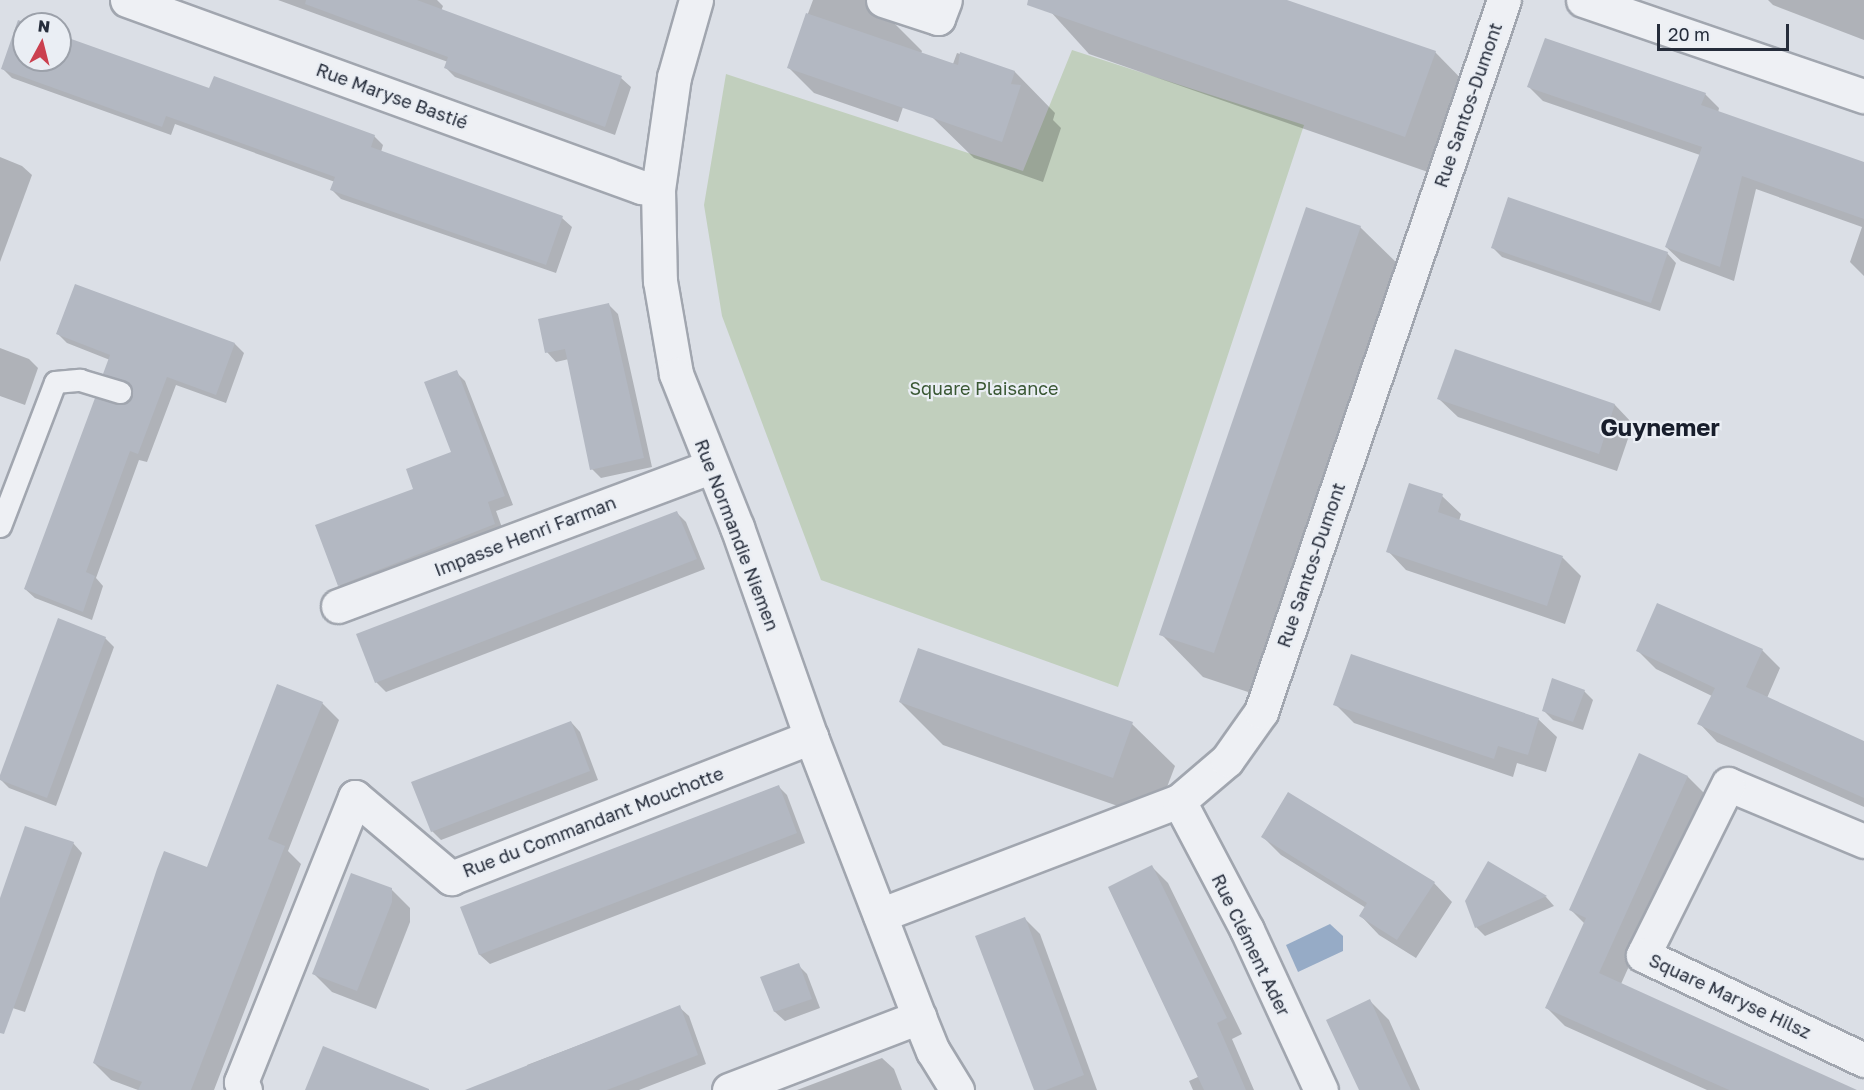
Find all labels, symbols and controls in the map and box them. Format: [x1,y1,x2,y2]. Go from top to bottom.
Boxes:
north arrow [12,12,72,72]
scale bar [1660,12,1792,50]
text: N [37,15,51,37]
street label: Rue Santos-Dumont [1430,20,1506,190]
text: 20 m [1668,23,1710,45]
street label: Rue Maryse Bastié [313,59,471,133]
park label: Square Plaisance [909,377,1059,399]
district label: Guynemer [1600,413,1720,441]
street label: Rue Normandie Niemen [690,436,784,634]
street label: Rue Santos-Dumont [1273,480,1349,650]
street label: Impasse Henri Farman [431,491,619,581]
street label: Rue du Commandant Mouchotte [460,762,726,882]
street label: Rue Clément Ader [1207,870,1295,1020]
street label: Square Maryse Hilsz [1646,949,1814,1043]

